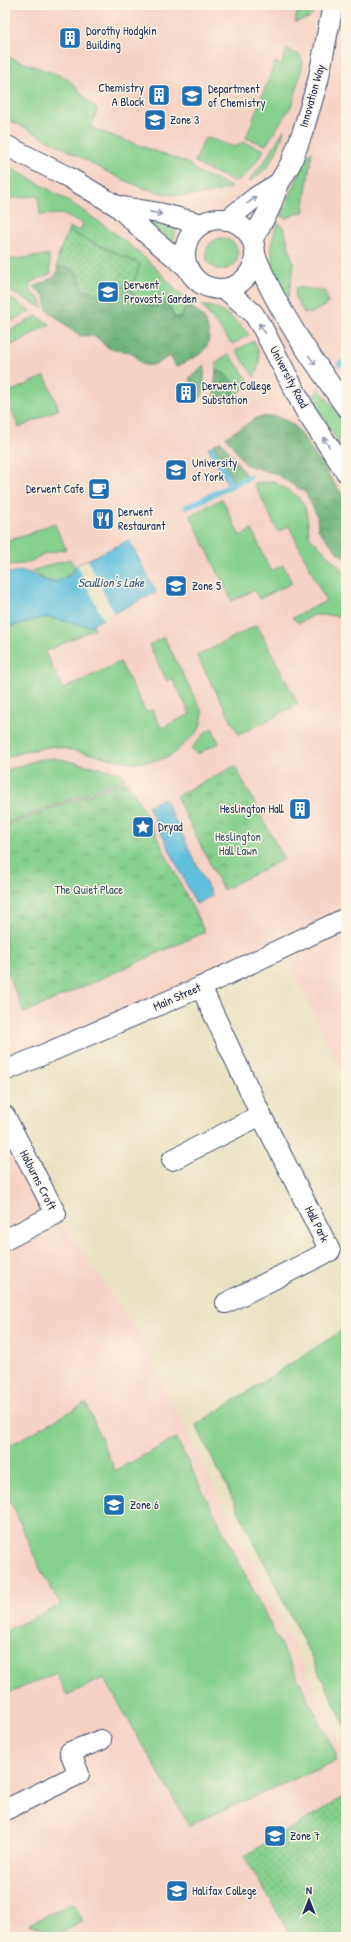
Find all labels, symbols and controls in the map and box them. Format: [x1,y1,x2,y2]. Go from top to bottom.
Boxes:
place label: Dorothy Hodgkin Building [86,22,157,53]
building icon: Dorothy Hodgkin Building [57,25,83,51]
street label: Innovation Way [294,62,329,129]
place label: Chemistry A Block [98,79,144,110]
place label: Department of Chemistry [208,80,266,111]
building icon: Chemistry A Block [146,82,172,108]
school or university icon: Department of Chemistry [179,83,205,109]
school or university icon: Zone 3 [142,107,168,133]
place label: Zone 3 [170,111,199,128]
one-way arrow [247,196,258,204]
one-way arrow [149,209,162,217]
place label: Derwent Provosts' Garden [124,276,197,307]
school or university icon: Derwent Provosts' Garden [95,279,121,305]
one-way arrow [258,323,266,334]
street label: University Road [266,343,313,411]
one-way arrow [308,354,316,365]
place label: Derwent College Substation [202,377,271,408]
building icon: Derwent College Substation [173,380,199,406]
one-way arrow [322,437,330,448]
place label: University of York [192,454,237,485]
school or university icon: University of York [163,457,189,483]
cafe icon: Derwent Cafe [86,476,112,502]
place label: Derwent Cafe [26,480,84,497]
place label: Derwent Restaurant [118,503,166,534]
restaurant icon: Derwent Restaurant [90,506,116,532]
water label: Scullion's Lake [78,573,145,591]
school or university icon: Zone 5 [163,573,189,599]
place label: Zone 5 [192,577,221,594]
building icon: Heslington Hall [287,796,313,822]
place label: Heslington Hall [220,800,285,817]
place icon: Dryad [130,814,156,840]
place label: Dryad [158,818,183,835]
park label: Heslington Hall Lawn [215,828,261,859]
park label: The Quiet Place [55,881,123,898]
street label: Main Street [150,978,204,1015]
street label: Holburns Croft [16,1147,61,1213]
street label: Hall Park [301,1203,334,1245]
school or university icon: Zone 6 [101,1492,127,1518]
place label: Zone 6 [130,1496,159,1513]
school or university icon: Zone 7 [262,1823,288,1849]
place label: Zone 7 [290,1827,320,1844]
school or university icon: Halifax College [164,1878,190,1904]
north arrow [289,1880,329,1920]
place label: Halifax College [192,1882,257,1899]
text: N [306,1883,312,1897]

